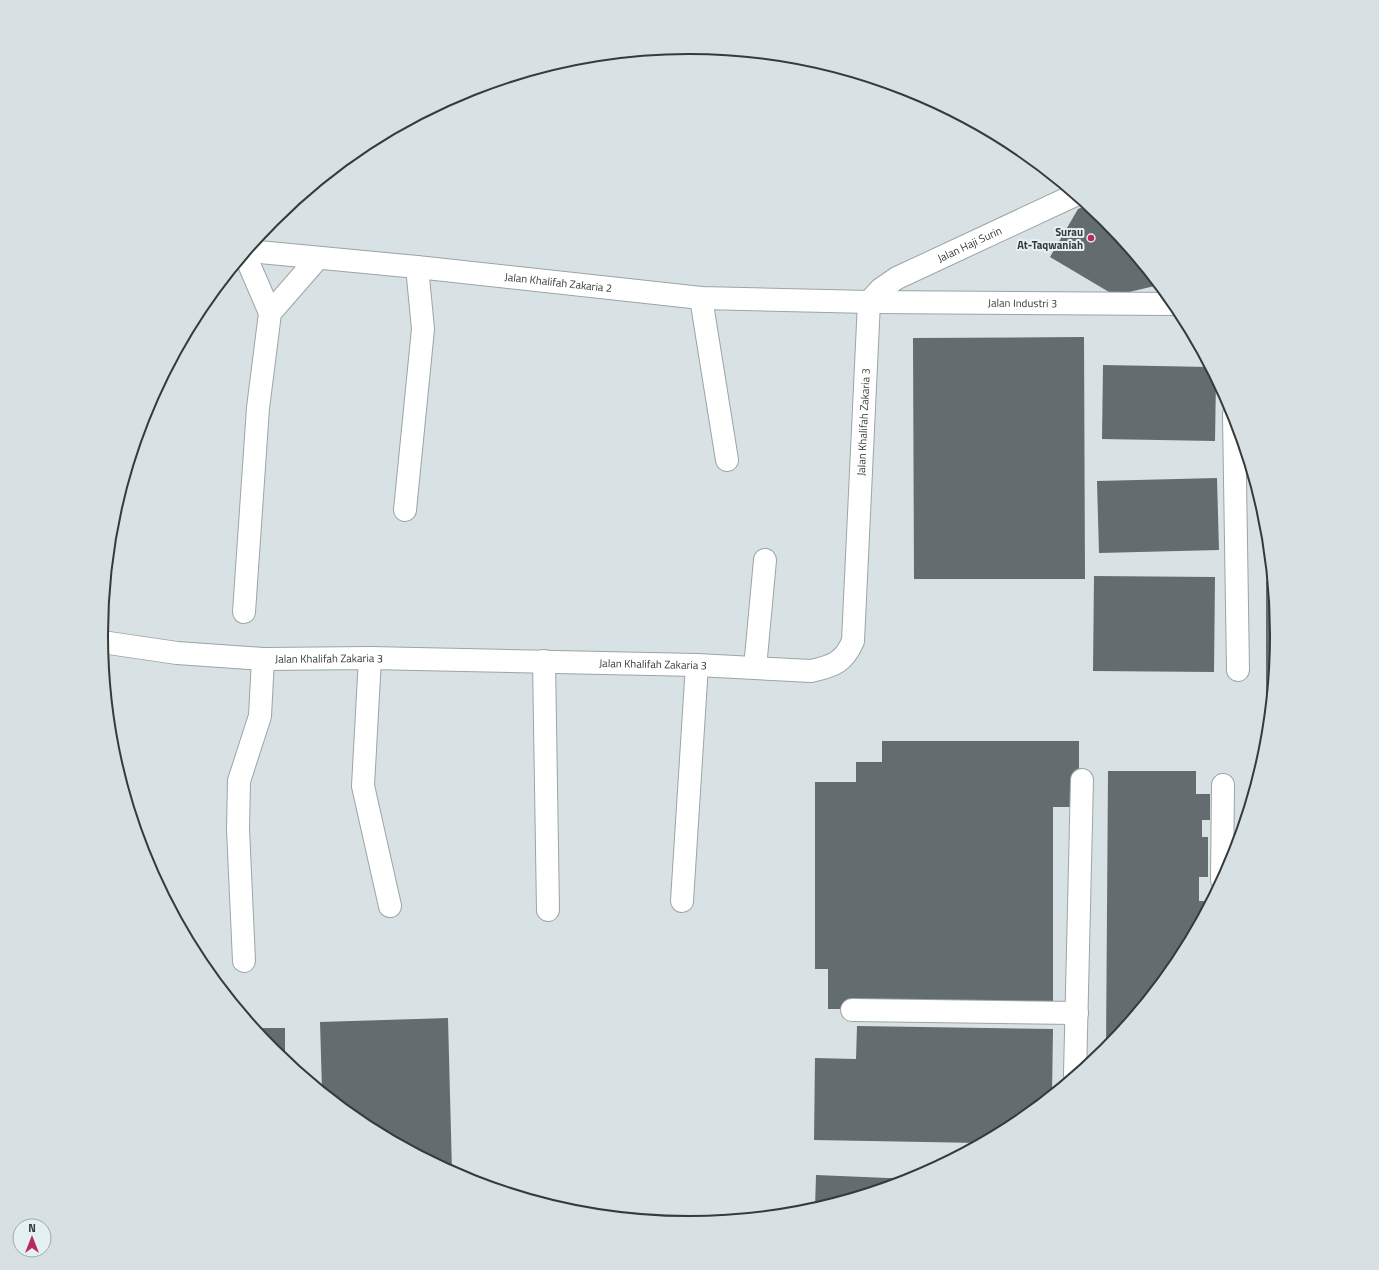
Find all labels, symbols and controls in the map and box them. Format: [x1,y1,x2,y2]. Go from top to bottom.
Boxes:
street label: Jalan Haji Surin [935,222,1004,266]
place label: Surau At-Taqwaniah [1017,224,1083,253]
marker: Surau At-Taqwaniah [1086,233,1096,243]
street label: Jalan Khalifah Zakaria 2 [504,269,613,296]
street label: Jalan Industri 3 [988,295,1057,311]
street label: Jalan Khalifah Zakaria 3 [853,368,874,476]
street label: Jalan Khalifah Zakaria 3 [275,650,383,667]
street label: Jalan Khalifah Zakaria 3 [599,655,707,674]
north arrow [12,1218,52,1258]
text: N [28,1220,36,1236]

